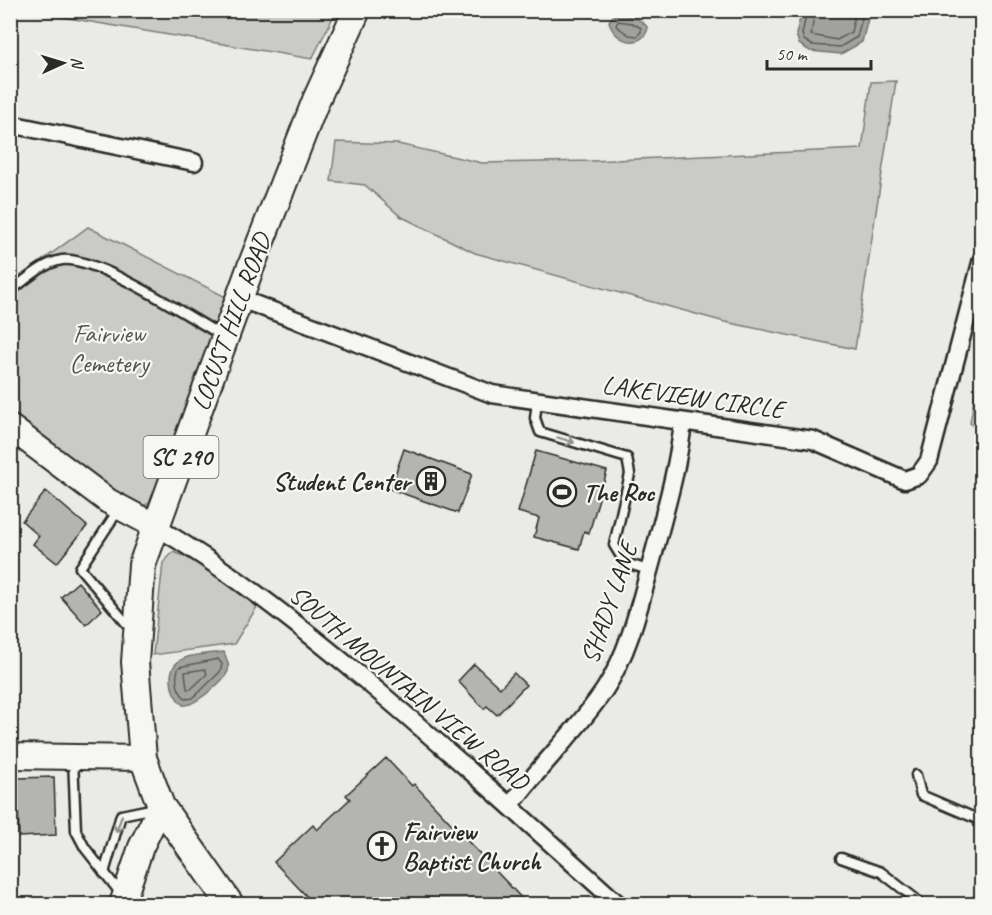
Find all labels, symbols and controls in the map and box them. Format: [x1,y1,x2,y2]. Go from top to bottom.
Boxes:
north arrow [33,33,93,93]
scale bar [767,33,870,71]
text: 50 m [776,43,809,65]
text: N [67,56,88,71]
street label: LOCUST HILL ROAD [184,226,279,415]
park label: Fairview Cemetery [69,317,151,380]
street label: LAKEVIEW CIRCLE [600,368,789,427]
one-way arrow [556,435,575,446]
road number: SC 290 [144,436,219,478]
place label: Student Center [273,465,413,498]
building icon: Student Center [415,465,447,497]
sports icon: The Roc [546,476,578,508]
place label: The Roc [583,476,656,509]
street label: SHADY LANE [573,534,646,668]
street label: SOUTH MOUNTAIN VIEW ROAD [283,578,537,799]
one-way arrow [112,815,123,833]
place label: Fairview Baptist Church [403,815,542,878]
church icon: Fairview Baptist Church [366,830,398,862]

